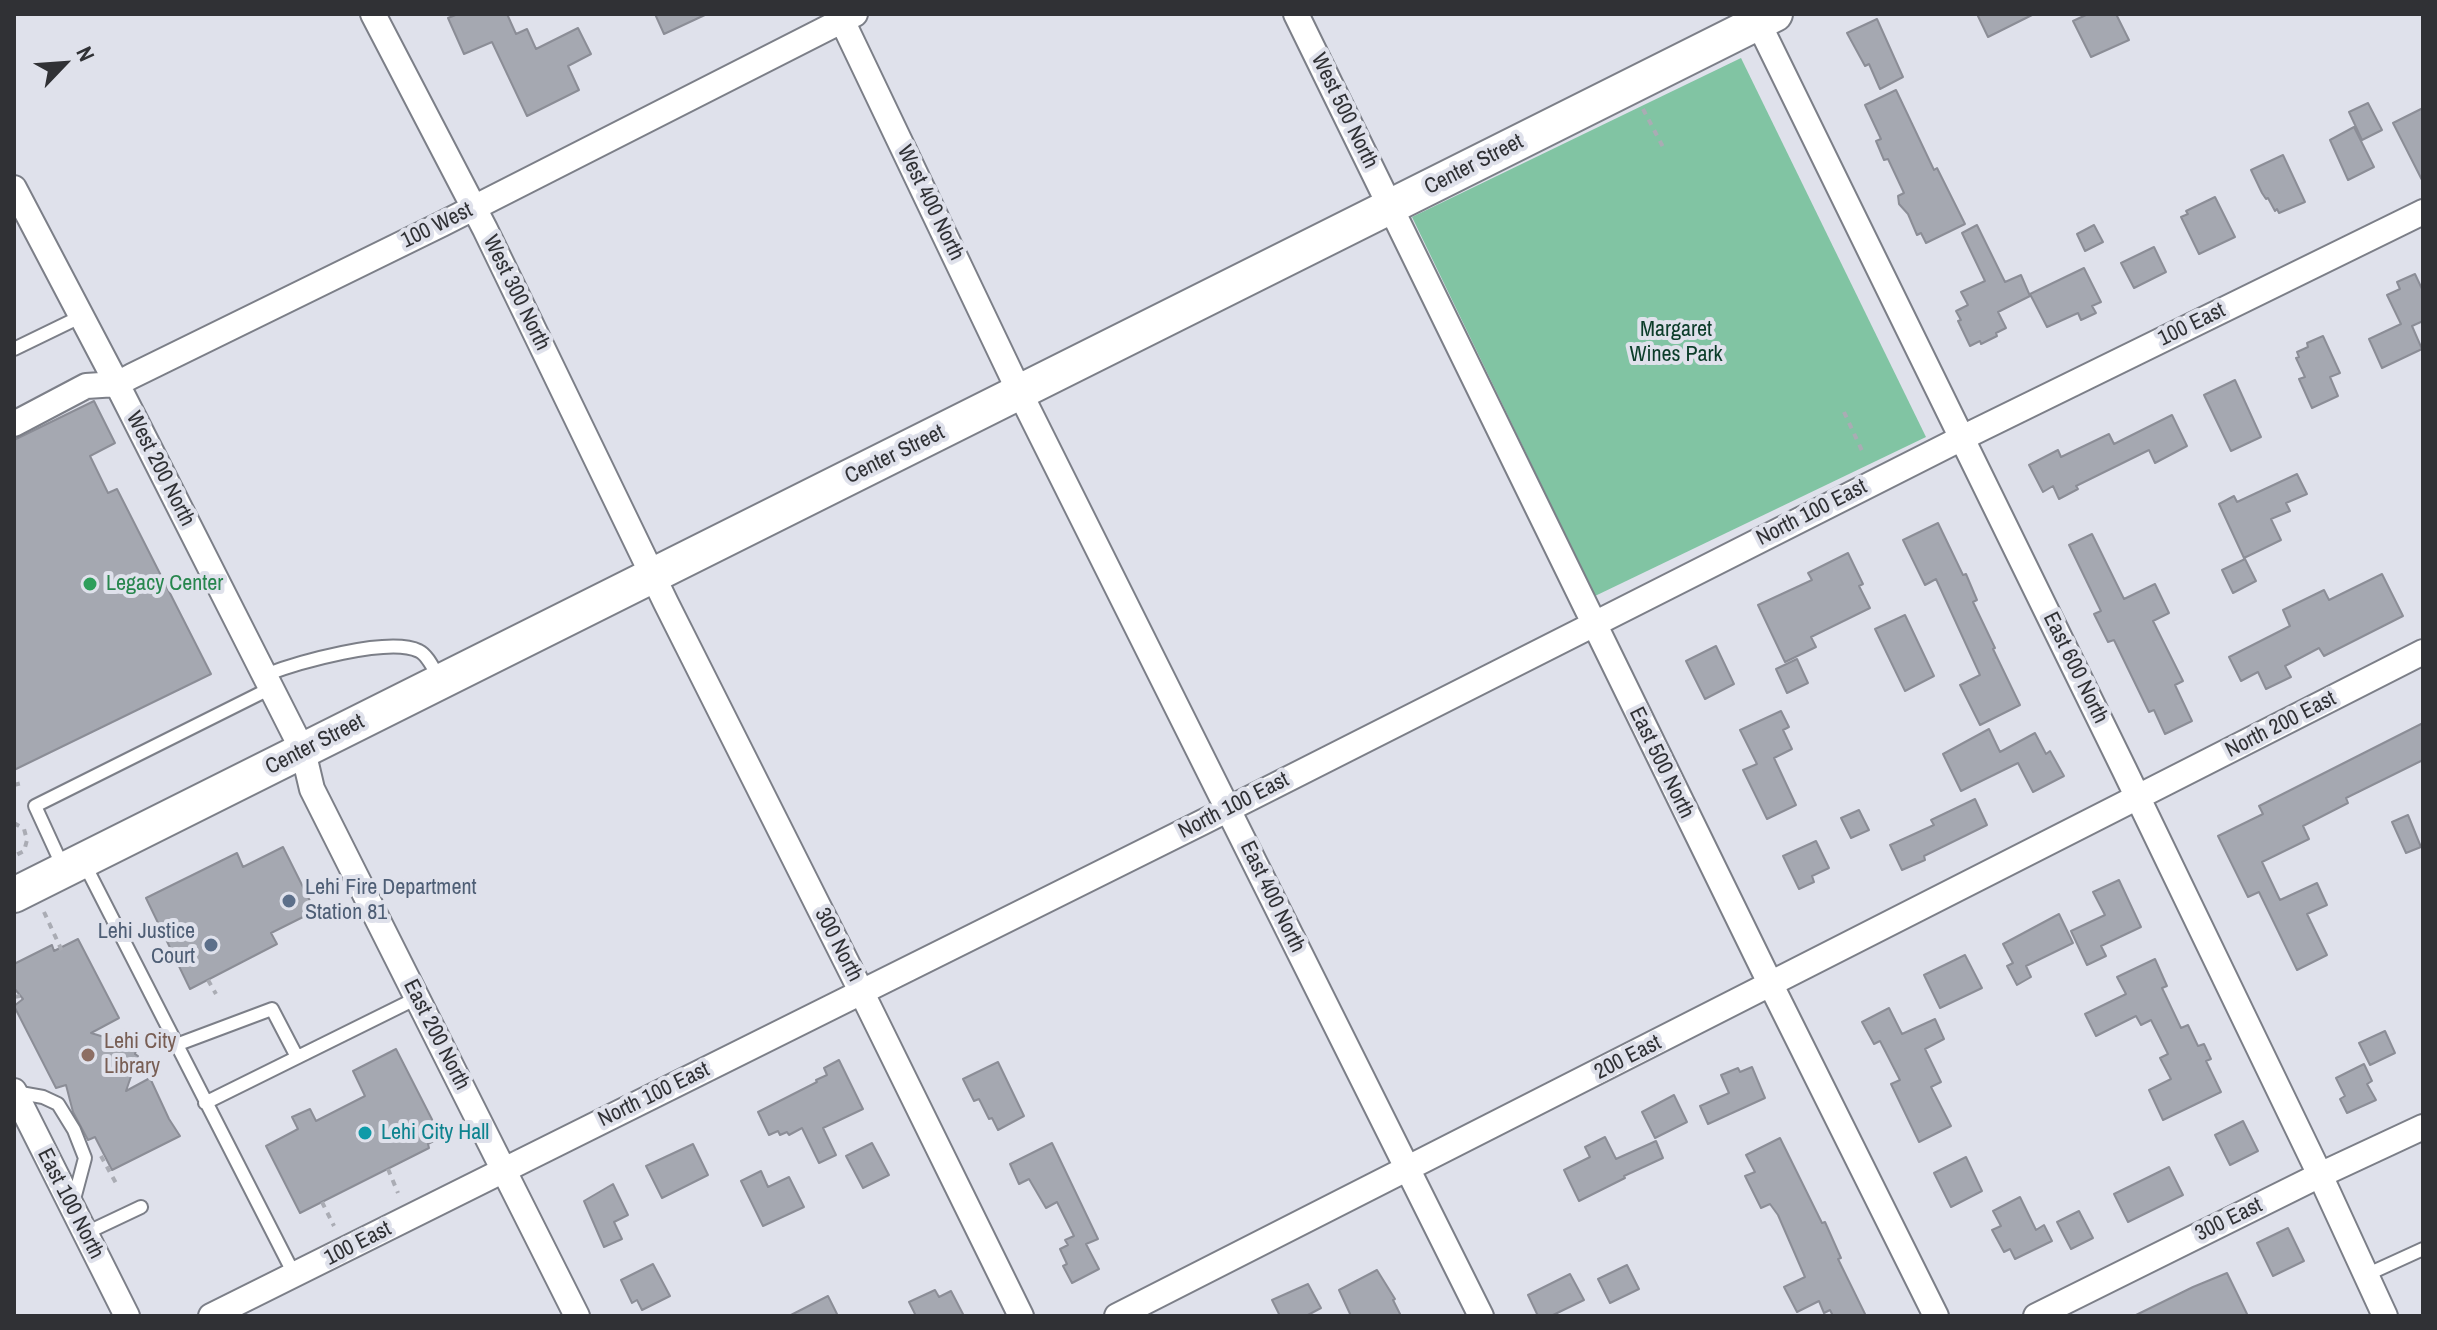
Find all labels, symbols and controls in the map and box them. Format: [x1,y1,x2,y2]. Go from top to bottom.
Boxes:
north arrow [24,24,104,104]
text: N [69,42,102,66]
street label: West 500 North [1305,49,1383,173]
street label: Center Street [1420,129,1528,201]
street label: West 400 North [891,141,969,265]
street label: 100 West [397,197,477,255]
street label: West 300 North [477,231,555,355]
street label: 100 East [2154,298,2230,352]
park label: Margaret Wines Park [1629,317,1723,368]
street label: West 200 North [120,407,200,531]
street label: Center Street [841,420,949,490]
street label: North 100 East [1752,474,1872,552]
place label: Legacy Center [106,571,223,597]
marker: Legacy Center [81,575,99,593]
street label: East 600 North [2037,608,2113,728]
street label: North 200 East [2221,686,2341,764]
street label: East 500 North [1623,703,1699,823]
street label: Center Street [261,709,369,781]
street label: North 100 East [1174,767,1294,845]
street label: East 400 North [1234,837,1310,957]
place label: Lehi Fire Department Station 81 [305,875,476,926]
marker: Lehi Fire Department Station 81 [280,892,298,910]
street label: 300 North [808,904,868,986]
place label: Lehi Justice Court [98,919,195,970]
marker: Lehi Justice Court [202,936,220,954]
street label: East 200 North [397,975,475,1095]
place label: Lehi City Library [104,1029,176,1080]
street label: 200 East [1590,1030,1666,1086]
marker: Lehi City Library [79,1046,97,1064]
street label: North 100 East [594,1057,714,1133]
place label: Lehi City Hall [381,1120,489,1146]
marker: Lehi City Hall [356,1124,374,1142]
street label: East 100 North [31,1144,109,1264]
street label: 300 East [2191,1193,2267,1247]
street label: 100 East [320,1216,396,1272]

